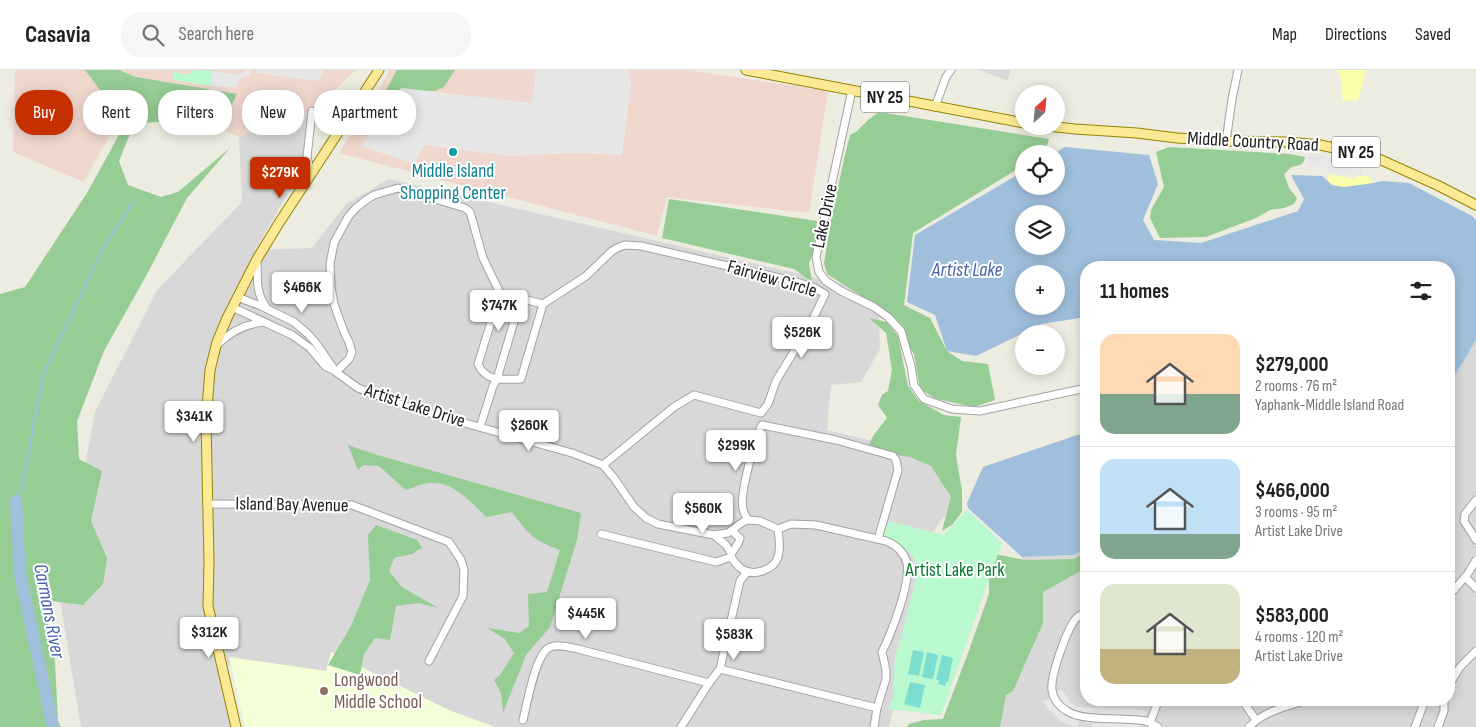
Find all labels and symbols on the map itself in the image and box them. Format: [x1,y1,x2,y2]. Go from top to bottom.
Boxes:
road number: NY 25 [861,82,909,112]
north arrow [1015,85,1065,135]
street label: Middle Country Road [1187,127,1319,157]
road number: NY 25 [1332,136,1380,168]
marker: Middle Island Shopping Center [447,146,459,158]
pin: $279K [245,156,315,199]
place label: Middle Island Shopping Center [400,160,506,205]
street label: Lake Drive [807,182,843,250]
street label: Fairview Circle [725,255,819,303]
water label: Artist Lake [931,258,1002,282]
pin: $466K [267,272,337,314]
pin: $747K [464,290,534,332]
pin: $526K [767,316,837,359]
street label: Artist Lake Drive [361,379,468,433]
pin: $341K [159,400,229,443]
pin: $260K [494,410,564,452]
pin: $299K [701,430,771,472]
pin: $560K [668,492,738,535]
street label: Island Bay Avenue [235,493,349,517]
park label: Artist Lake Park [905,559,1005,582]
water label: Carmans River [28,562,70,662]
pin: $445K [551,598,621,640]
pin: $312K [174,616,244,659]
pin: $583K [699,618,769,661]
place label: Longwood Middle School [334,669,422,714]
marker: Longwood Middle School [318,685,330,697]

